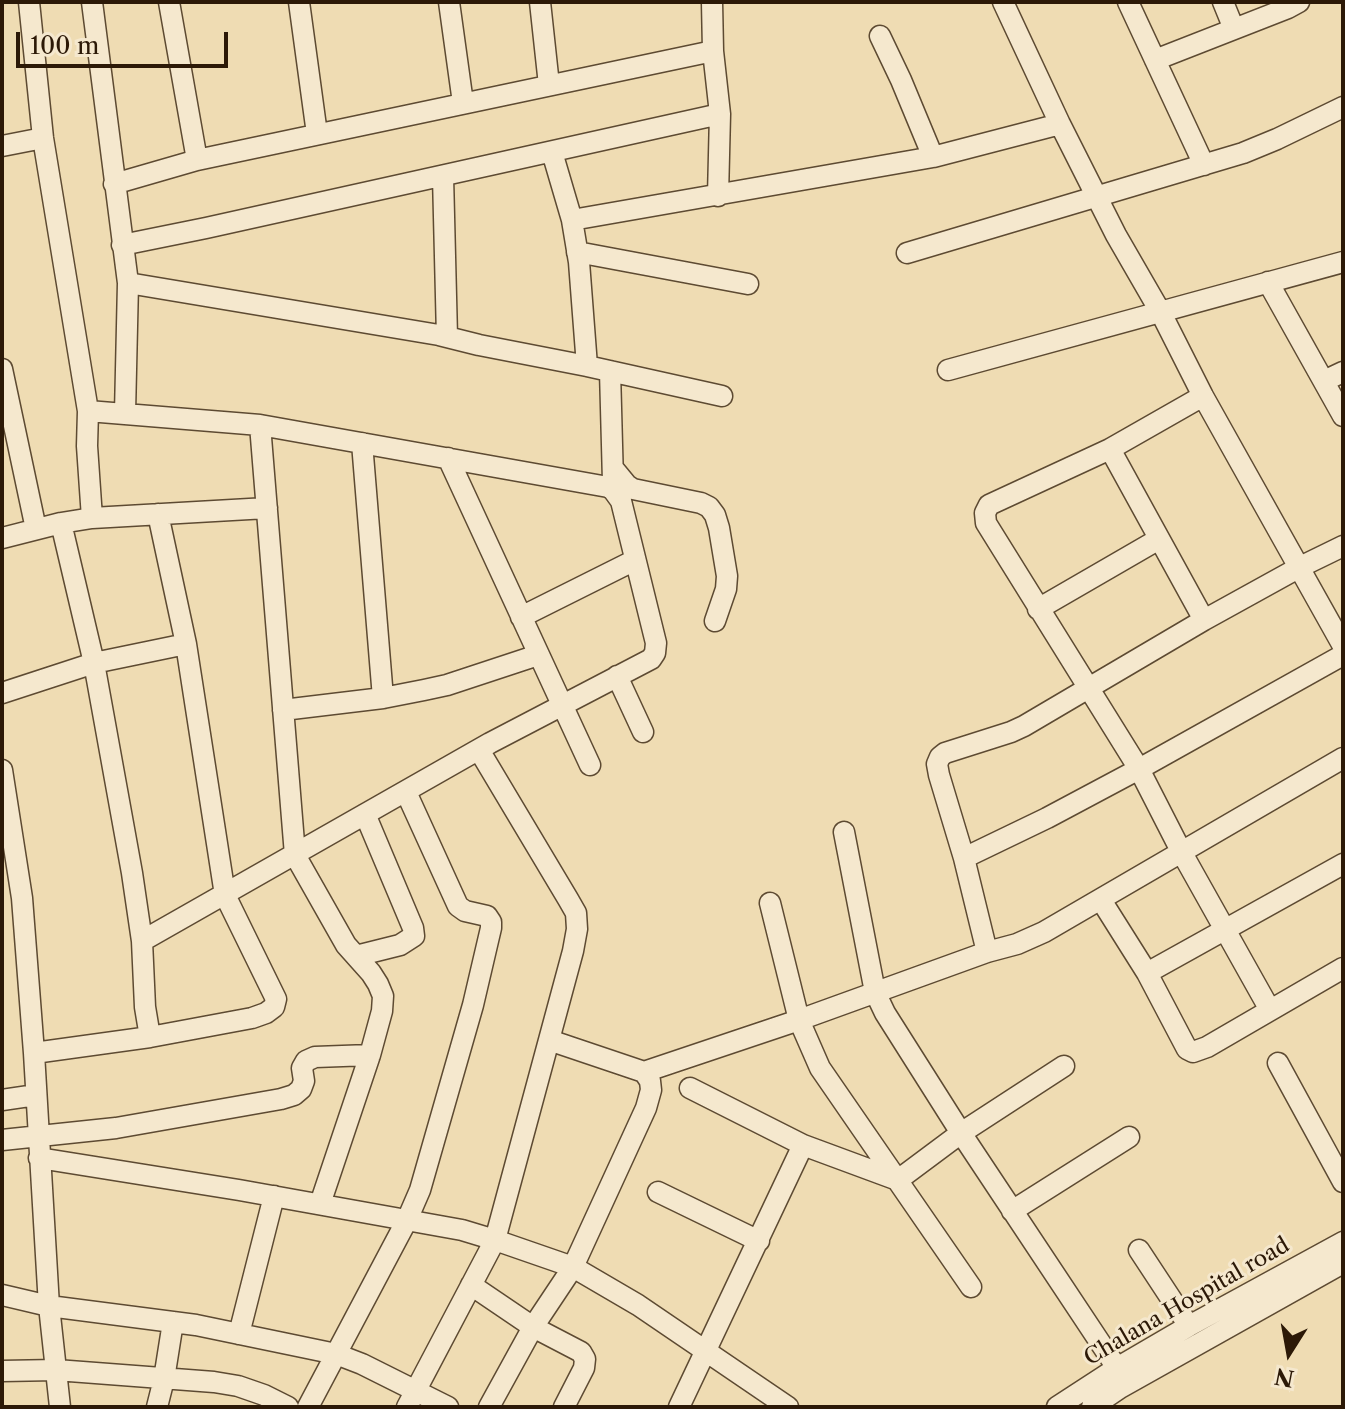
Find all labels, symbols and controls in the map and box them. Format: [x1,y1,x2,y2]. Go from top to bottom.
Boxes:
scale bar [20,16,232,66]
text: 100 m [30,31,99,60]
street label: Chalana Hospital road [1080,1232,1294,1372]
north arrow [1249,1313,1329,1393]
text: N [1272,1362,1296,1392]

